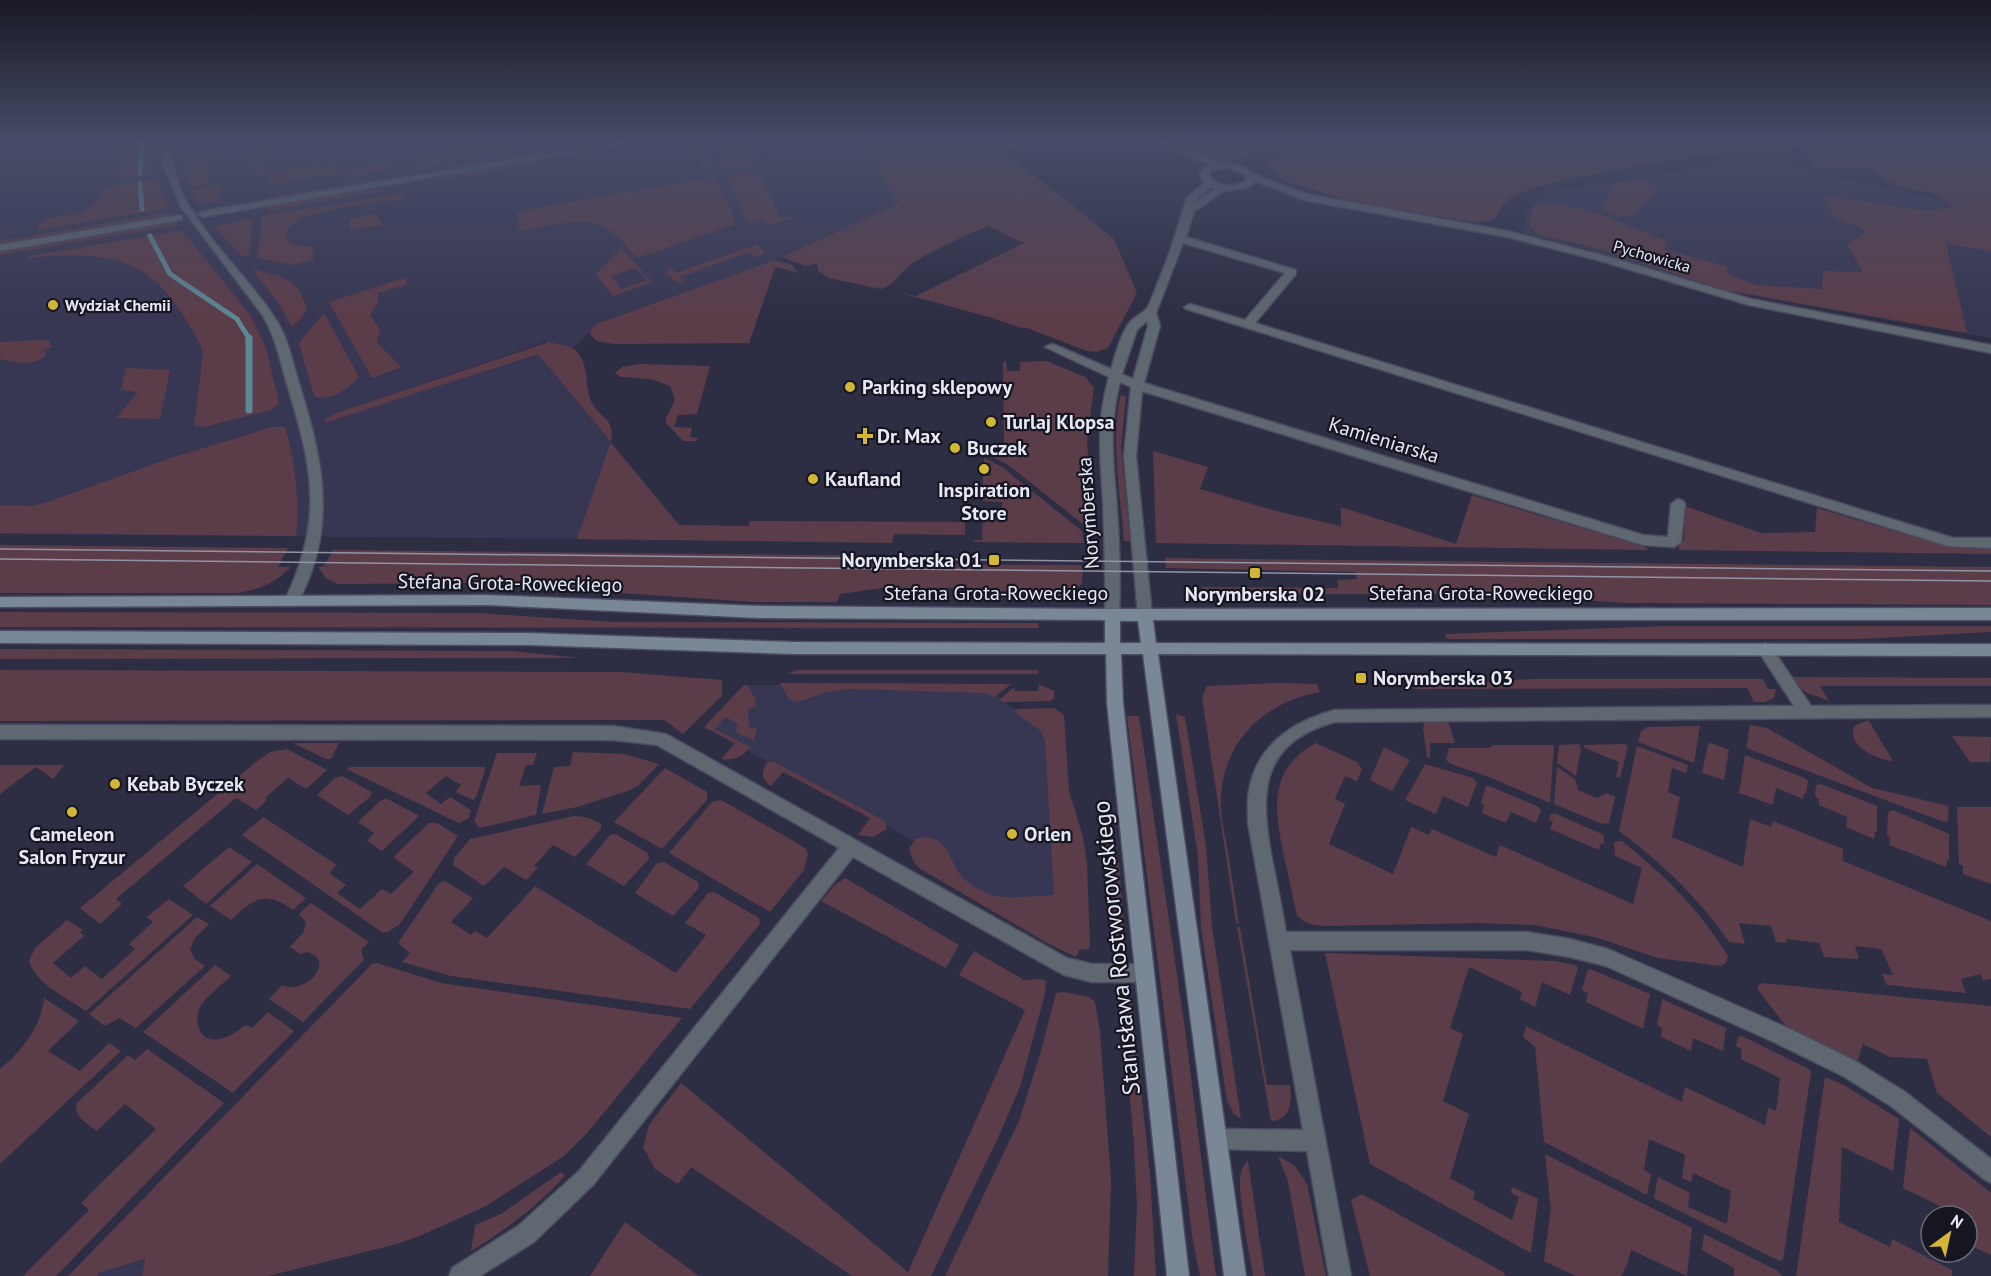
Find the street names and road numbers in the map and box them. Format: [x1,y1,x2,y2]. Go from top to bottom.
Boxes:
street label: Pychowicka [1611,235,1693,277]
street label: Kamieniarska [1326,411,1442,469]
street label: Norymberska [1071,456,1105,570]
street label: Stefana Grota-Roweckiego [397,568,623,598]
street label: Stefana Grota-Roweckiego [884,580,1108,606]
street label: Stefana Grota-Roweckiego [1369,580,1593,606]
street label: Stanisława Rostworowskiego [1085,799,1147,1097]

